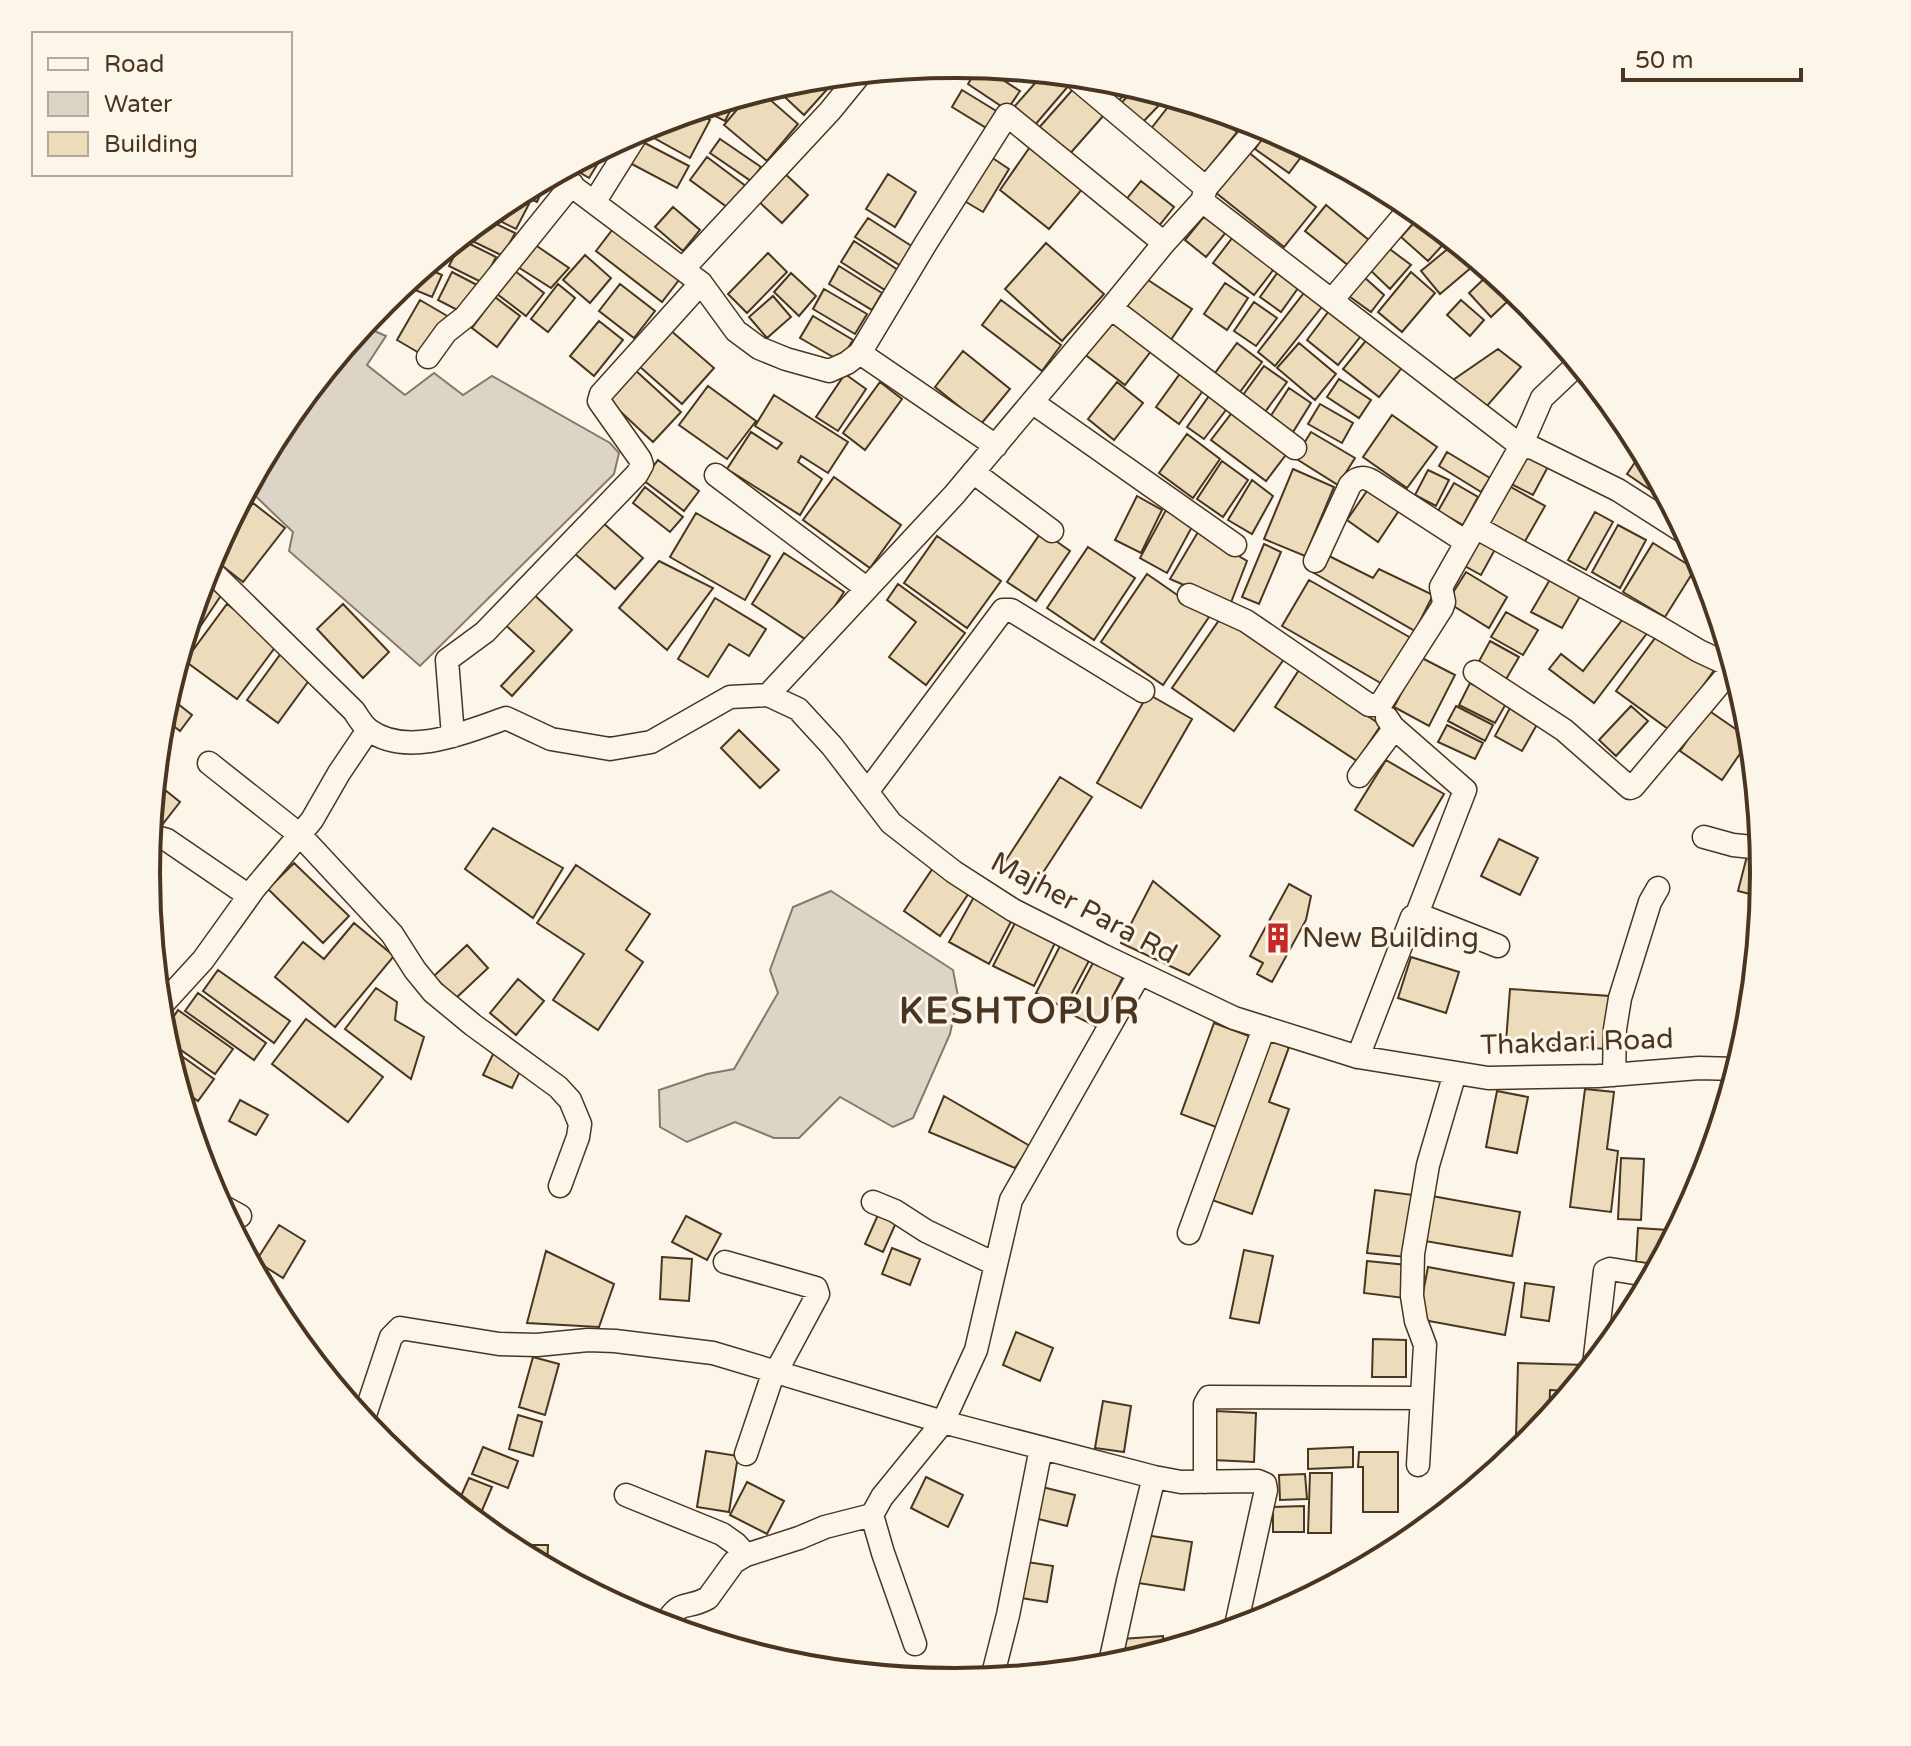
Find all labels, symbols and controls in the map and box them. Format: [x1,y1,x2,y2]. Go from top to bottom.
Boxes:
legend [32,32,292,176]
scale bar [1623,32,1801,82]
text: 50 m [1635,46,1693,75]
text: Road [104,50,164,79]
text: Water [104,90,173,119]
text: Building [104,130,198,159]
street label: Majher Para Rd [985,845,1183,971]
building icon: New Building [1261,921,1295,955]
place label: New Building [1302,921,1479,955]
district label: KESHTOPUR [899,990,1141,1033]
street label: Thakdari Road [1480,1022,1674,1062]

